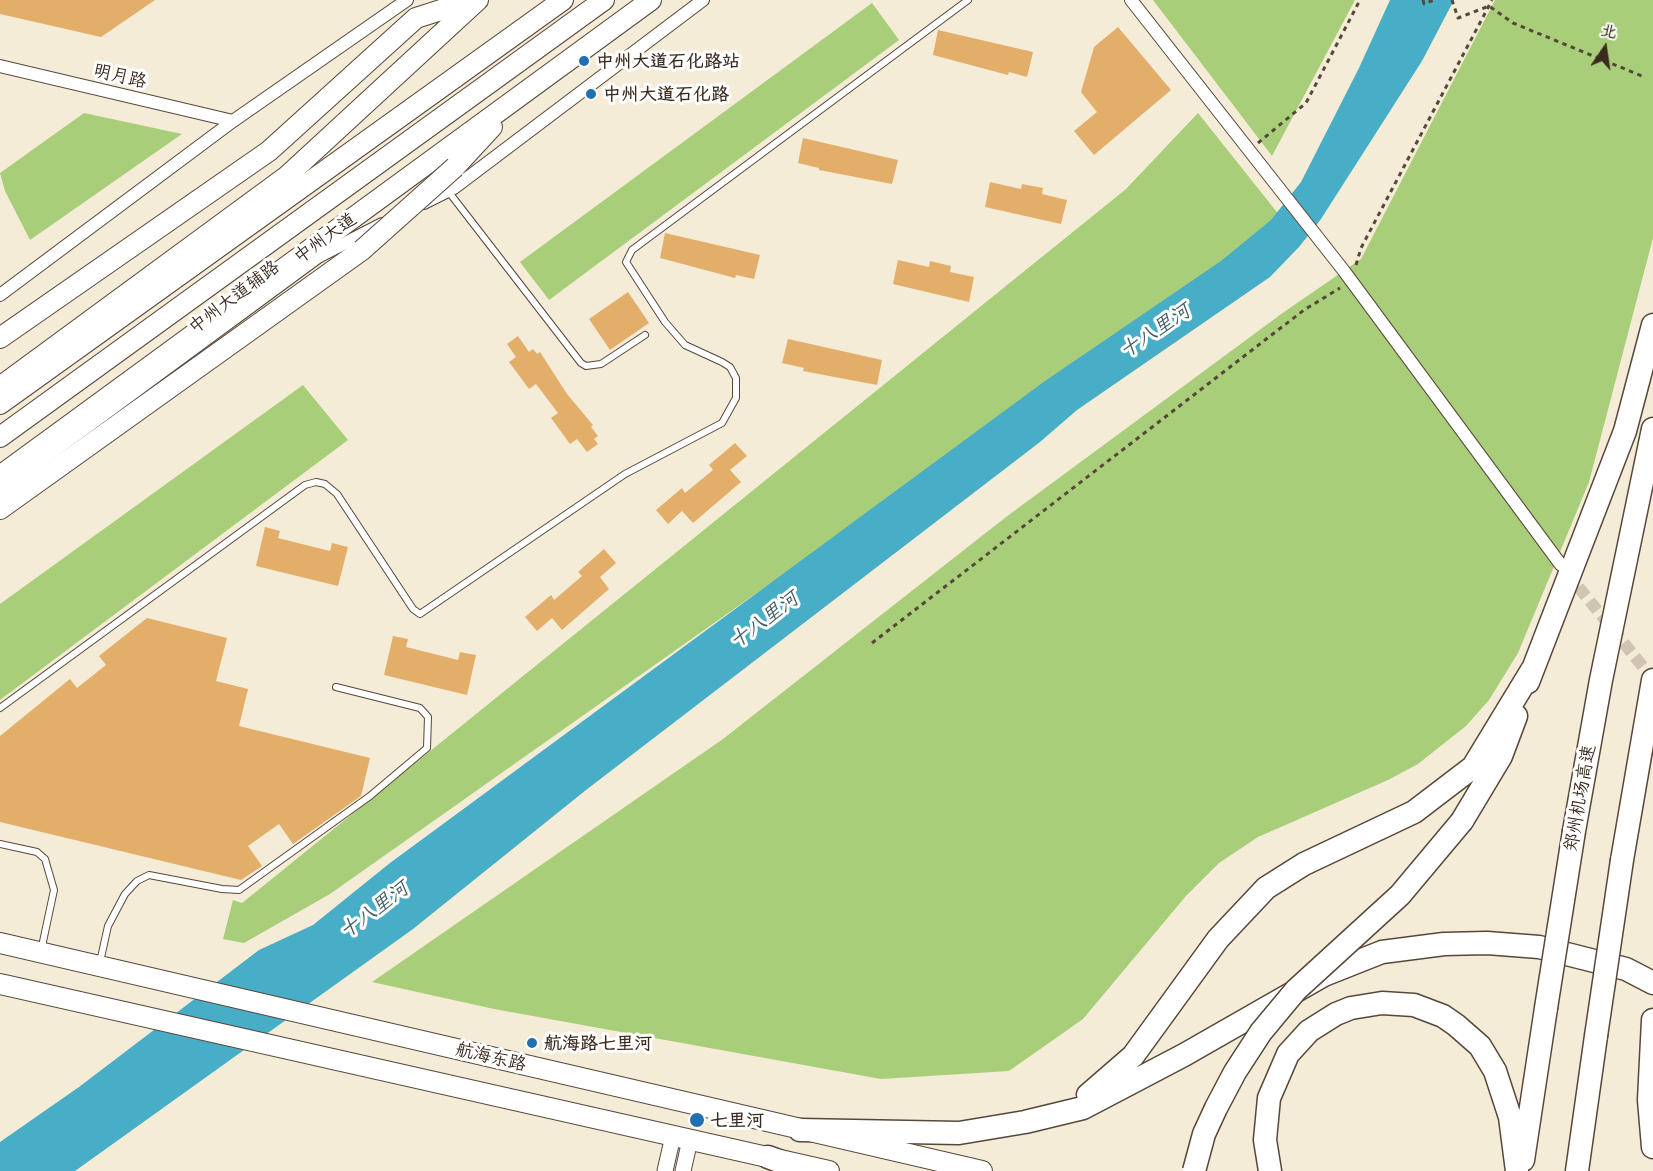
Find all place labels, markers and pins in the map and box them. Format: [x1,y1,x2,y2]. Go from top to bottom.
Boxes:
place label: 中州大道石化路站 [596,50,740,72]
marker: 中州大道石化路站 [577,54,591,68]
place label: 中州大道石化路 [603,83,729,105]
marker: 中州大道石化路 [584,87,598,101]
place label: 航海路七里河 [544,1032,652,1054]
marker: 航海路七里河 [525,1036,539,1050]
place label: 七里河 [710,1109,764,1131]
marker: 七里河 [688,1111,706,1129]

